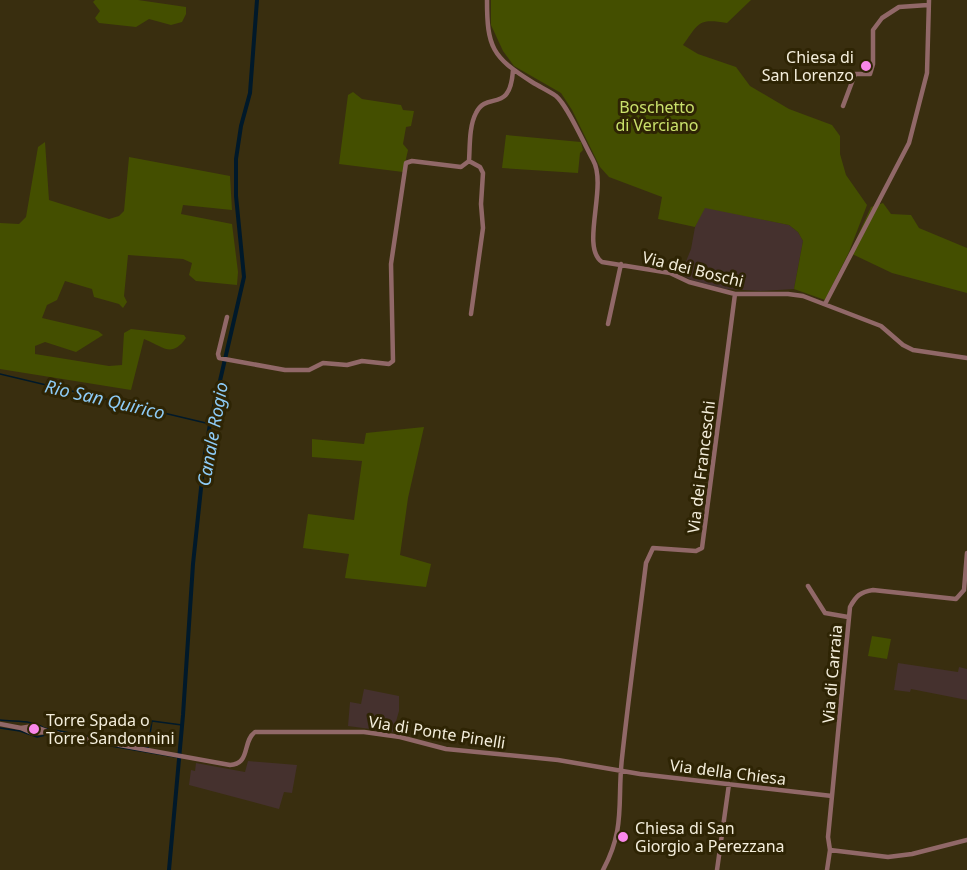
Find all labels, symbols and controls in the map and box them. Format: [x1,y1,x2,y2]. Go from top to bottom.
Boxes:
place label: Chiesa di San Lorenzo [762,46,854,86]
marker: Chiesa di San Lorenzo [859,59,873,73]
park label: Boschetto di Verciano [615,96,699,136]
street label: Via dei Boschi [640,246,746,292]
water label: Rio San Quirico [43,374,167,424]
water label: Canale Rogio [191,380,233,488]
street label: Via dei Franceschi [682,399,720,535]
street label: Via di Carraia [817,624,847,724]
place label: Torre Spada o Torre Sandonnini [46,709,175,749]
street label: Via di Ponte Pinelli [367,710,507,754]
marker: Torre Spada o Torre Sandonnini [27,722,41,736]
street label: Via della Chiesa [669,754,787,790]
place label: Chiesa di San Giorgio a Perezzana [635,817,785,857]
marker: Chiesa di San Giorgio a Perezzana [616,830,630,844]

